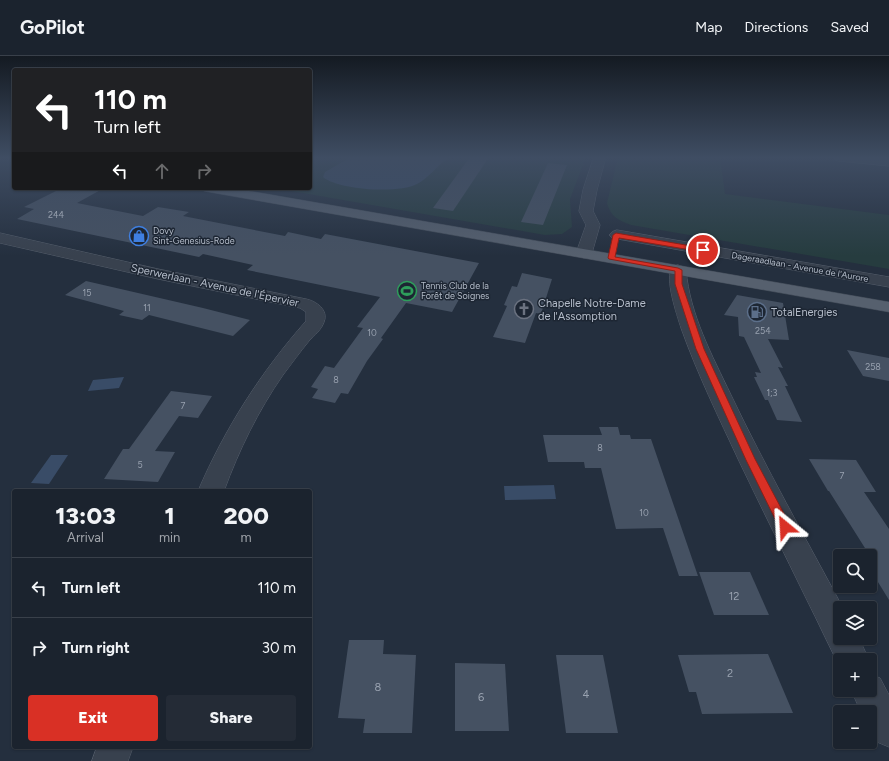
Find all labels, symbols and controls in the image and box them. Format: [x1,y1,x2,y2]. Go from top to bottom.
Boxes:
text: GoPilot [20,16,85,39]
text: Map [695,19,723,36]
text: Directions [745,19,808,36]
text: Saved [830,19,869,36]
text: 110 m [94,82,167,116]
icon: left [28,84,80,136]
text: Turn left [94,116,161,138]
icon: left [109,160,131,182]
icon: ahead [151,160,173,182]
icon: right [193,160,215,182]
house number: 244 [48,209,65,220]
shop icon: Dovy Sint-Genesius-Rode [128,225,150,247]
place label: Dovy Sint-Genesius-Rode [153,225,235,246]
pin [686,233,720,267]
icon: arrive [692,239,714,261]
street label: Dageraadlaan - Avenue de l'Aurore [731,249,870,284]
street label: Sperwerlaan - Avenue de l'Épervier [130,261,300,310]
sports icon: Tennis Club de la Forêt de Soignes [396,280,418,302]
place label: Tennis Club de la Forêt de Soignes [421,280,489,301]
house number: 15 [83,287,91,298]
place label: Chapelle Notre-Dame de l'Assomption [538,297,646,323]
church icon: Chapelle Notre-Dame de l'Assomption [513,298,535,320]
fuel station icon: TotalEnergies [746,301,768,323]
house number: 11 [143,302,151,313]
place label: TotalEnergies [771,306,837,319]
house number: 254 [755,325,771,336]
house number: 10 [367,327,377,338]
house number: 258 [865,361,881,372]
house number: 8 [333,374,339,385]
house number: 1;3 [767,387,778,398]
house number: 7 [181,400,186,411]
house number: 8 [597,442,603,453]
house number: 5 [137,459,143,470]
house number: 7 [840,470,845,481]
text: 13:03 [55,501,116,530]
text: 1 [164,501,175,530]
text: 200 [223,501,269,530]
position arrow [764,506,806,548]
house number: 10 [639,507,649,518]
text: Arrival [67,530,104,545]
text: min [159,530,180,545]
text: m [241,530,252,545]
map controls [833,549,877,749]
button: search [833,549,877,593]
icon: left [28,577,50,599]
text: Turn left [62,579,120,597]
text: 110 m [258,579,296,597]
house number: 12 [729,590,739,603]
button: layers [833,601,877,645]
icon: right [28,637,50,659]
text: Turn right [62,639,130,657]
text: 30 m [262,639,296,657]
button: + [833,653,877,697]
house number: 2 [727,667,733,680]
house number: 8 [375,681,382,694]
house number: 4 [583,688,590,701]
house number: 6 [478,691,484,704]
button: Exit [28,695,158,741]
button: Share [166,695,296,741]
button: − [833,705,877,749]

